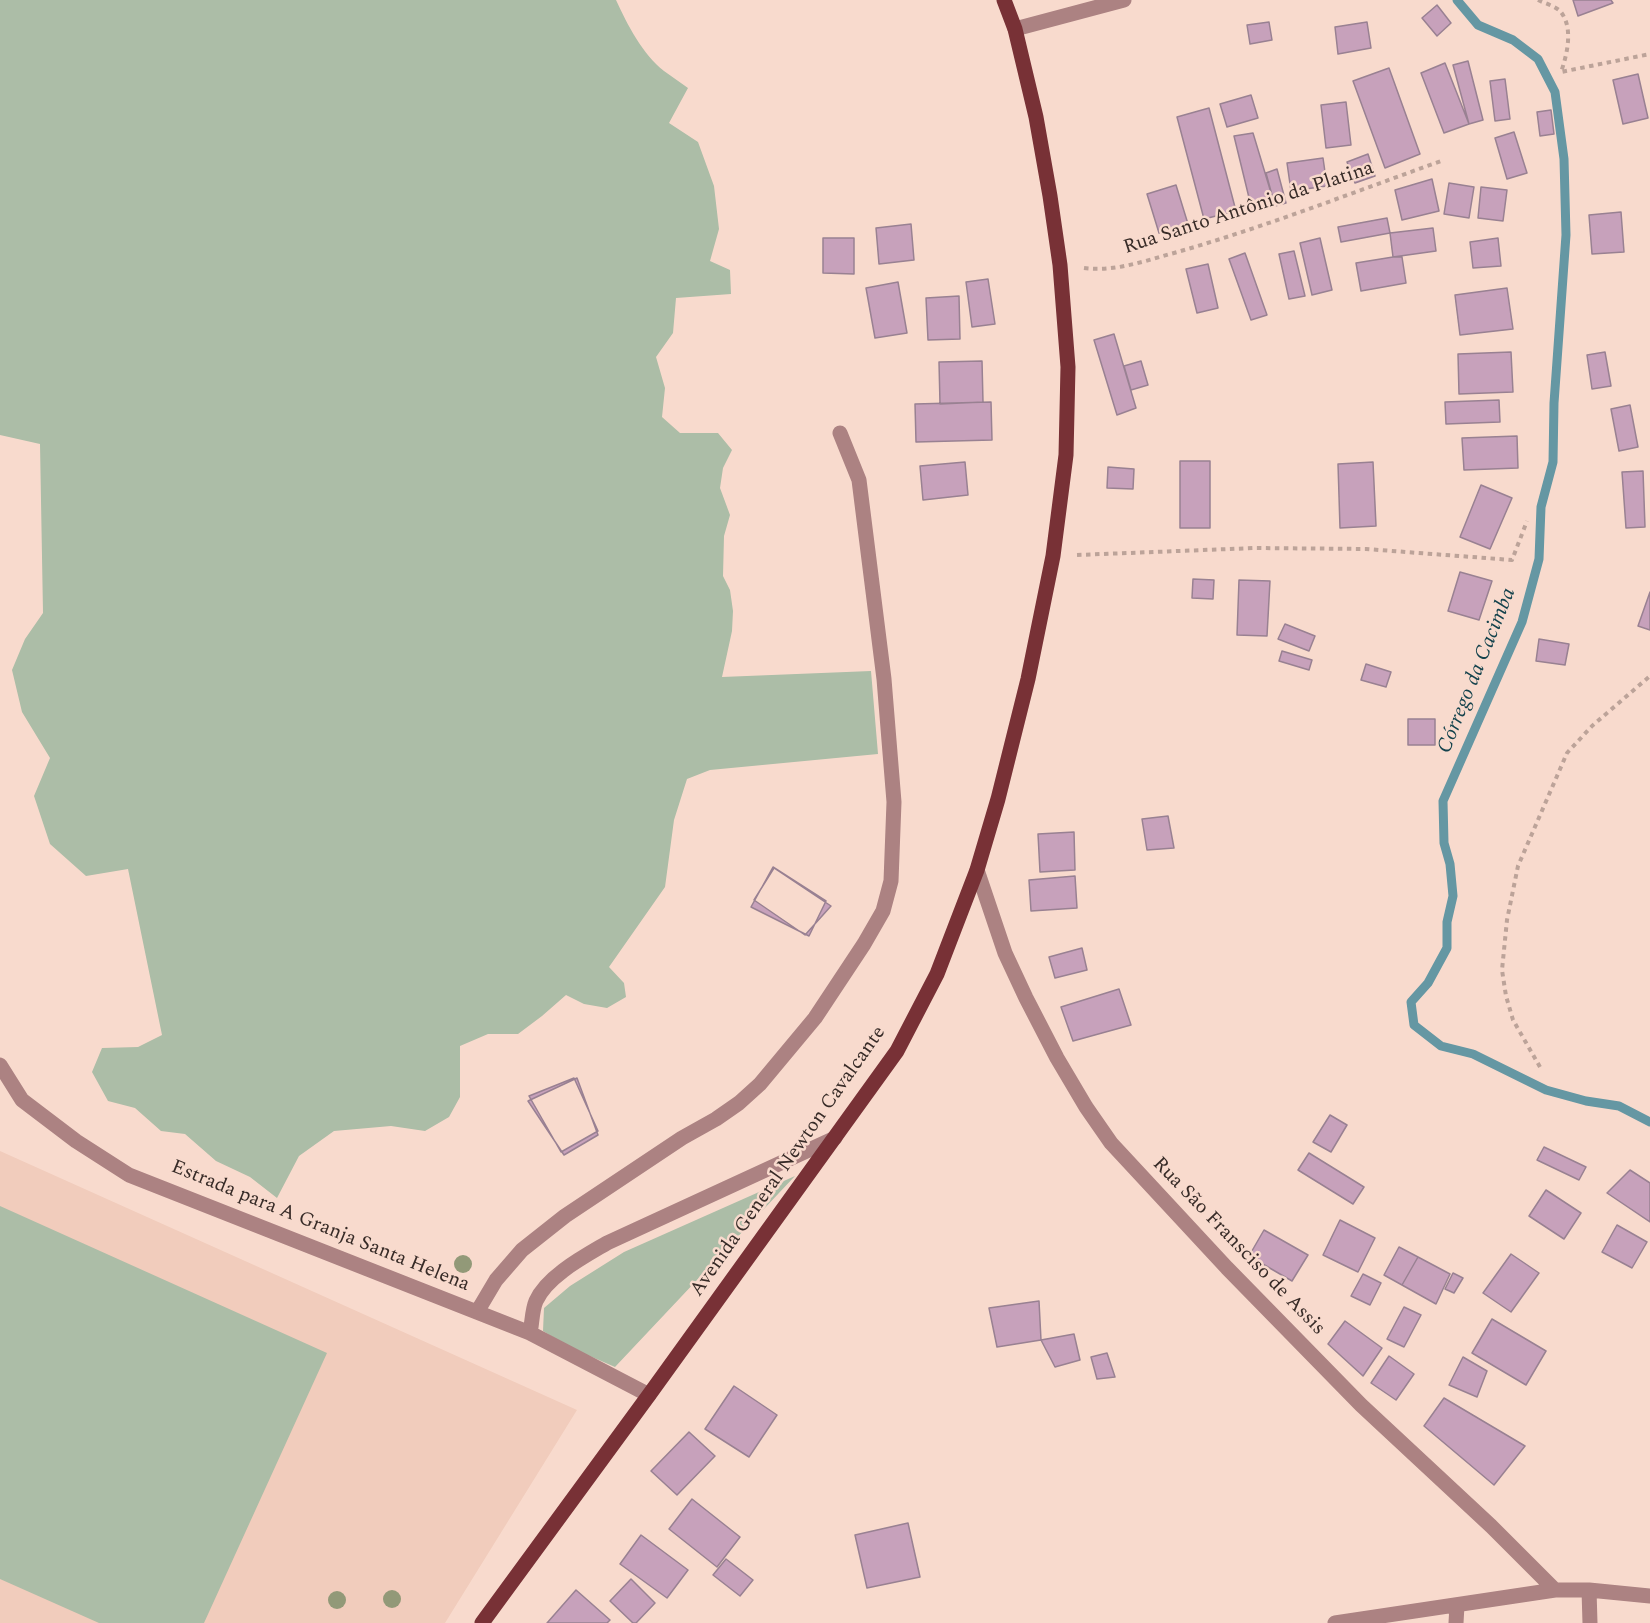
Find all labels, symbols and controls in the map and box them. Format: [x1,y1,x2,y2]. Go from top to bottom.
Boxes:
street label: Rua Santo Antônio da Platina [1121,157,1377,261]
water label: Córrego da Cacimba [1433,585,1523,757]
street label: Avenida General Newton Cavalcante [686,1022,892,1302]
street label: Rua São Fransciso de Assis [1146,1153,1330,1341]
street label: Estrada para A Granja Santa Helena [167,1156,473,1298]

